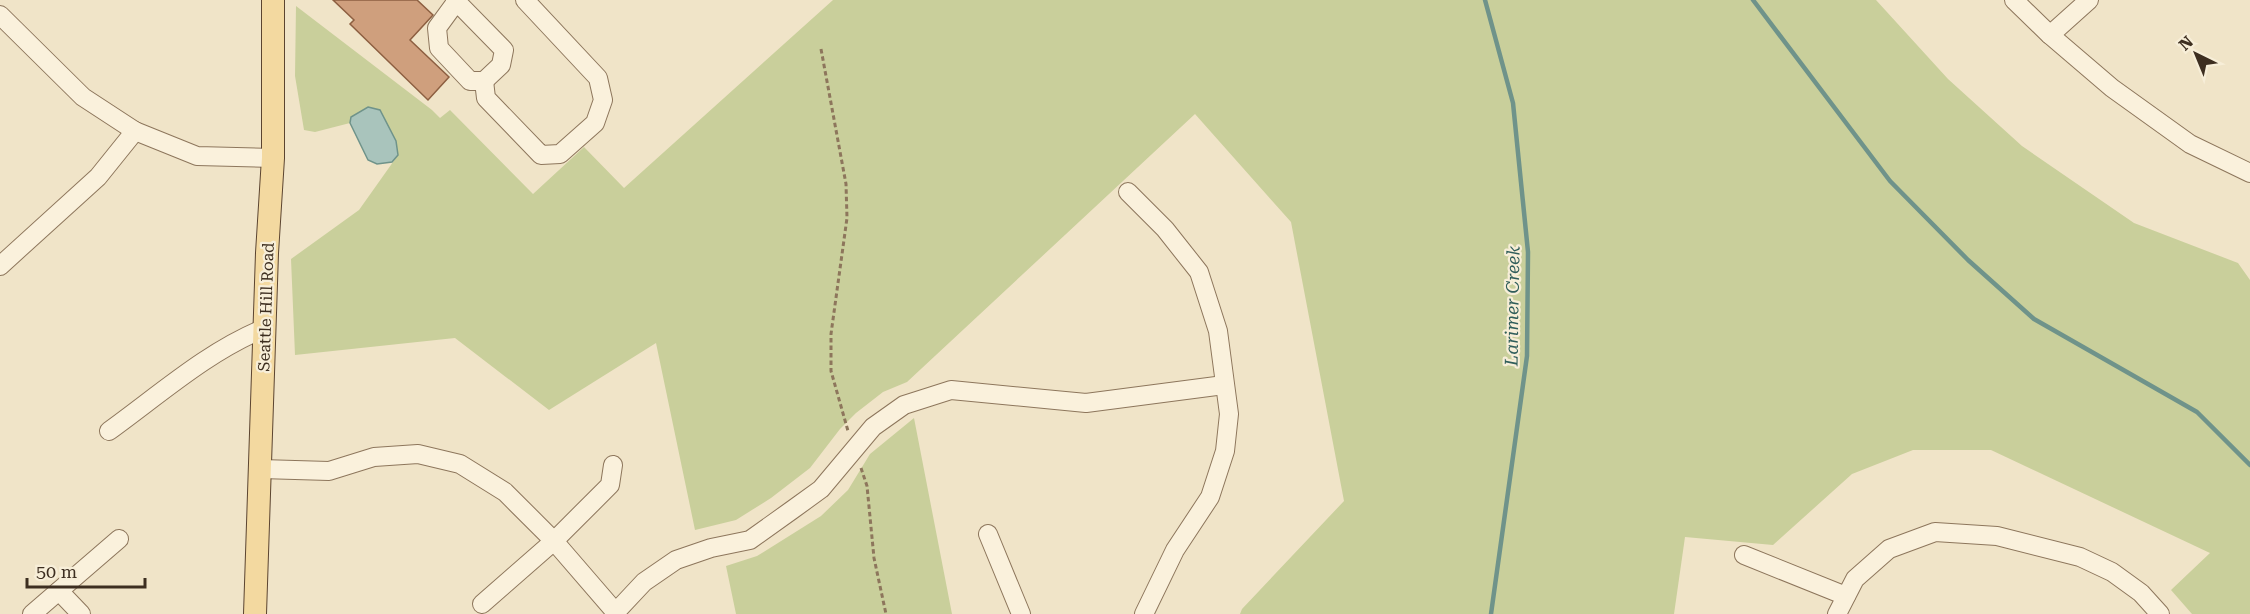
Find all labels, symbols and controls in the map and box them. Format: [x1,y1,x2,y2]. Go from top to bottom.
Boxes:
north arrow [2166,24,2226,84]
text: N [2175,32,2197,55]
street label: Seattle Hill Road [254,242,278,372]
water label: Larimer Creek [1500,246,1524,367]
scale bar [27,551,146,589]
text: 50 m [36,561,77,582]

